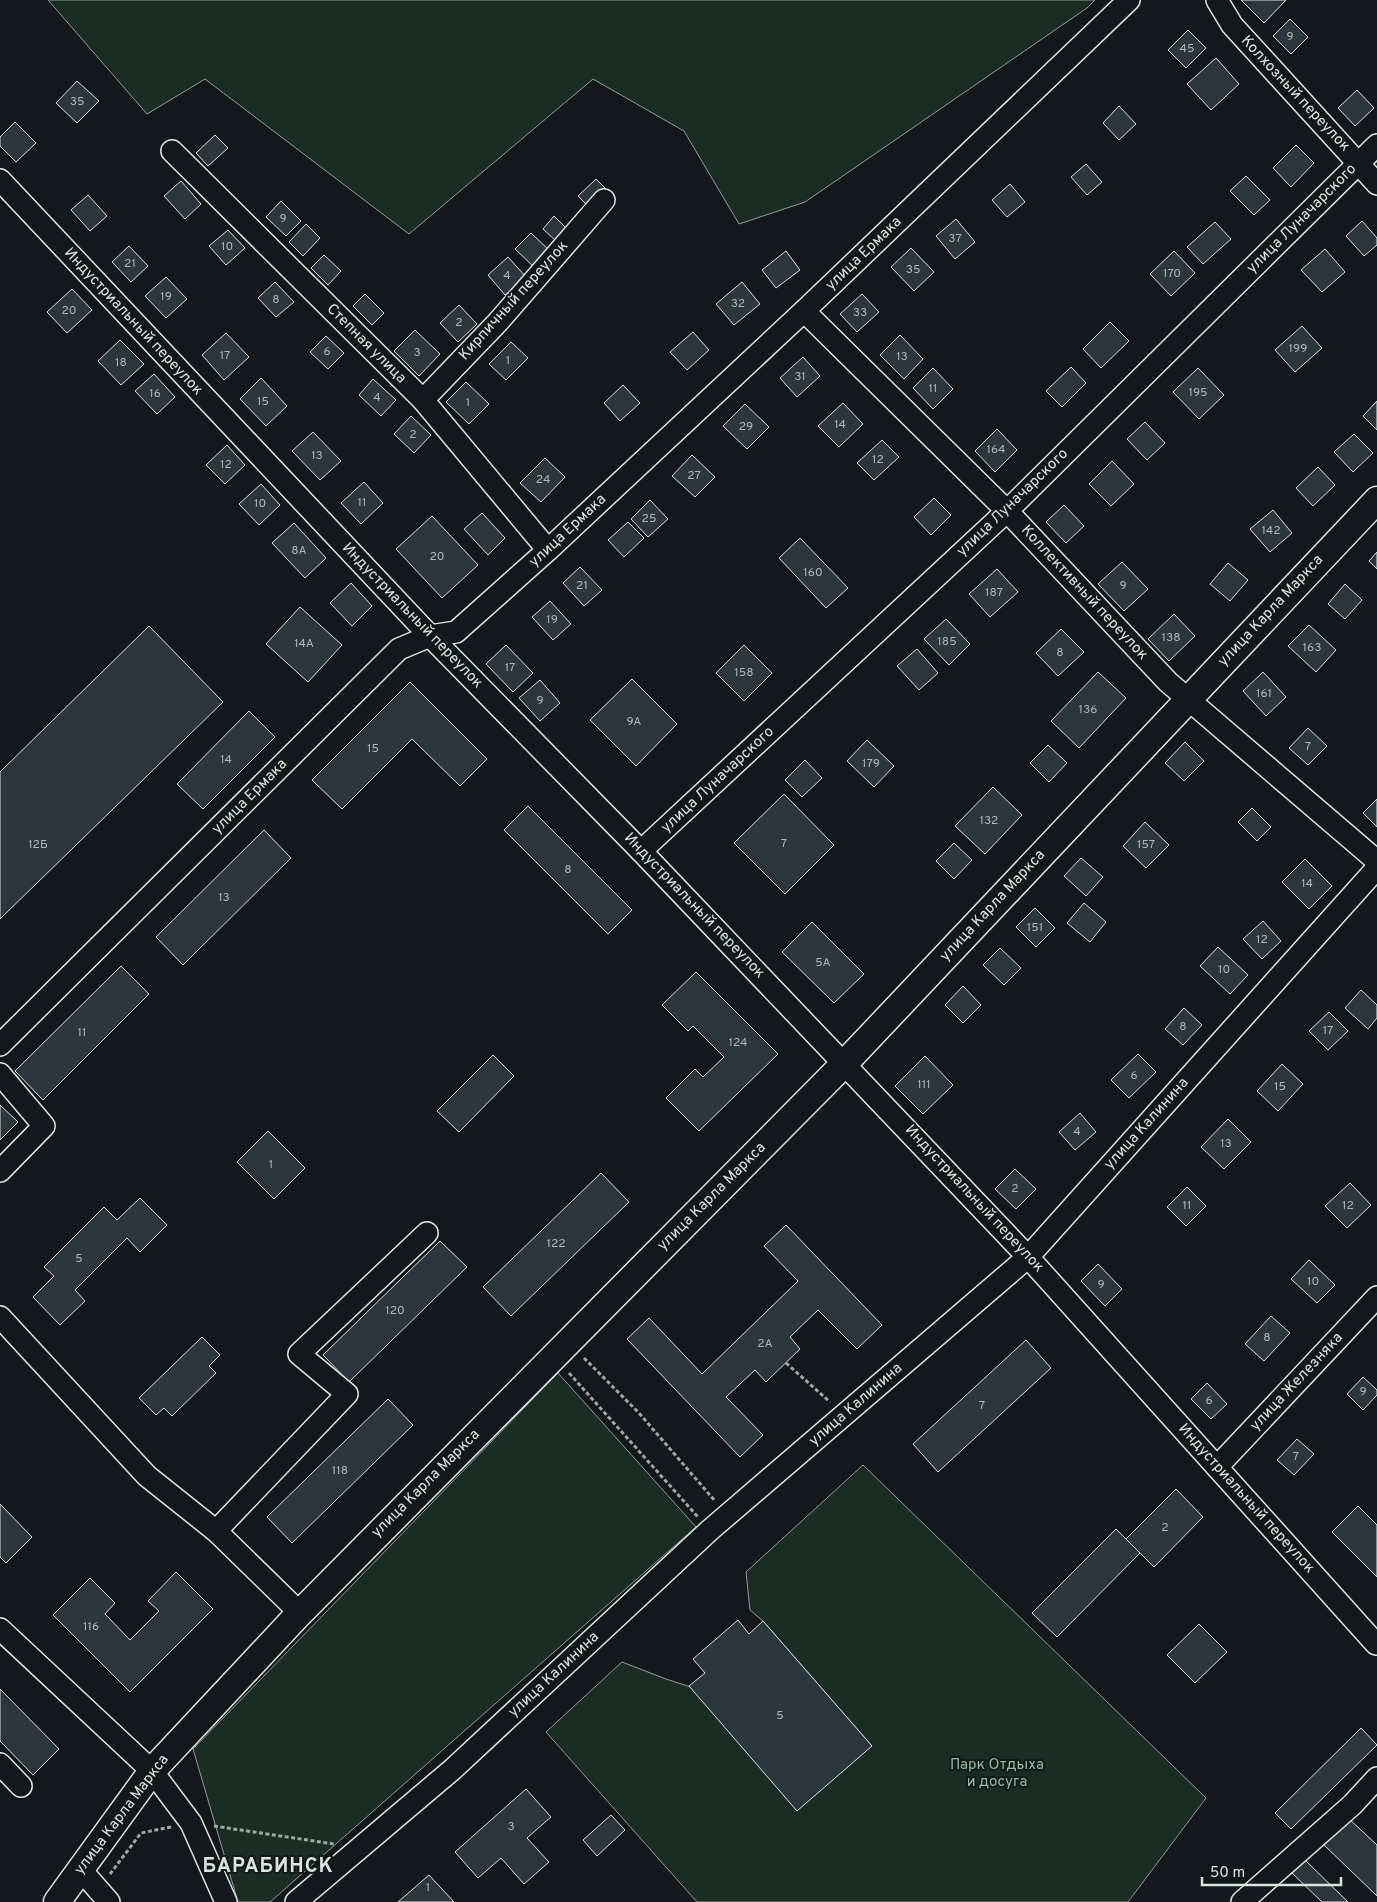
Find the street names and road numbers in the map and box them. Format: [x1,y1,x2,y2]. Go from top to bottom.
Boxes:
street label: Колхозный переулок [1236,32,1354,156]
street label: улица Луначарского [1243,160,1361,278]
street label: улица Ермака [822,213,906,295]
street label: Кирпичный переулок [455,237,573,365]
street label: Индустриальный переулок [59,244,207,400]
street label: Степная улица [322,300,410,388]
street label: улица Луначарского [953,445,1073,561]
street label: улица Ермака [525,490,611,572]
street label: Коллективный переулок [1016,521,1152,665]
street label: Индустриальный переулок [337,539,487,693]
street label: улица Карла Маркса [1214,551,1328,671]
street label: улица Луначарского [658,723,778,837]
street label: улица Ермака [208,755,292,839]
street label: Индустриальный переулок [619,829,769,983]
street label: улица Карла Маркса [936,846,1050,966]
street label: улица Калинина [1101,1074,1193,1174]
street label: Индустриальный переулок [900,1121,1048,1277]
street label: улица Карла Маркса [654,1139,770,1255]
street label: улица Железняка [1246,1329,1348,1435]
street label: улица Калинина [805,1359,907,1451]
street label: Индустриальный переулок [1174,1420,1318,1578]
street label: улица Карла Маркса [368,1426,484,1542]
street label: улица Калинина [505,1628,603,1722]
street label: улица Карла Маркса [71,1751,173,1879]

